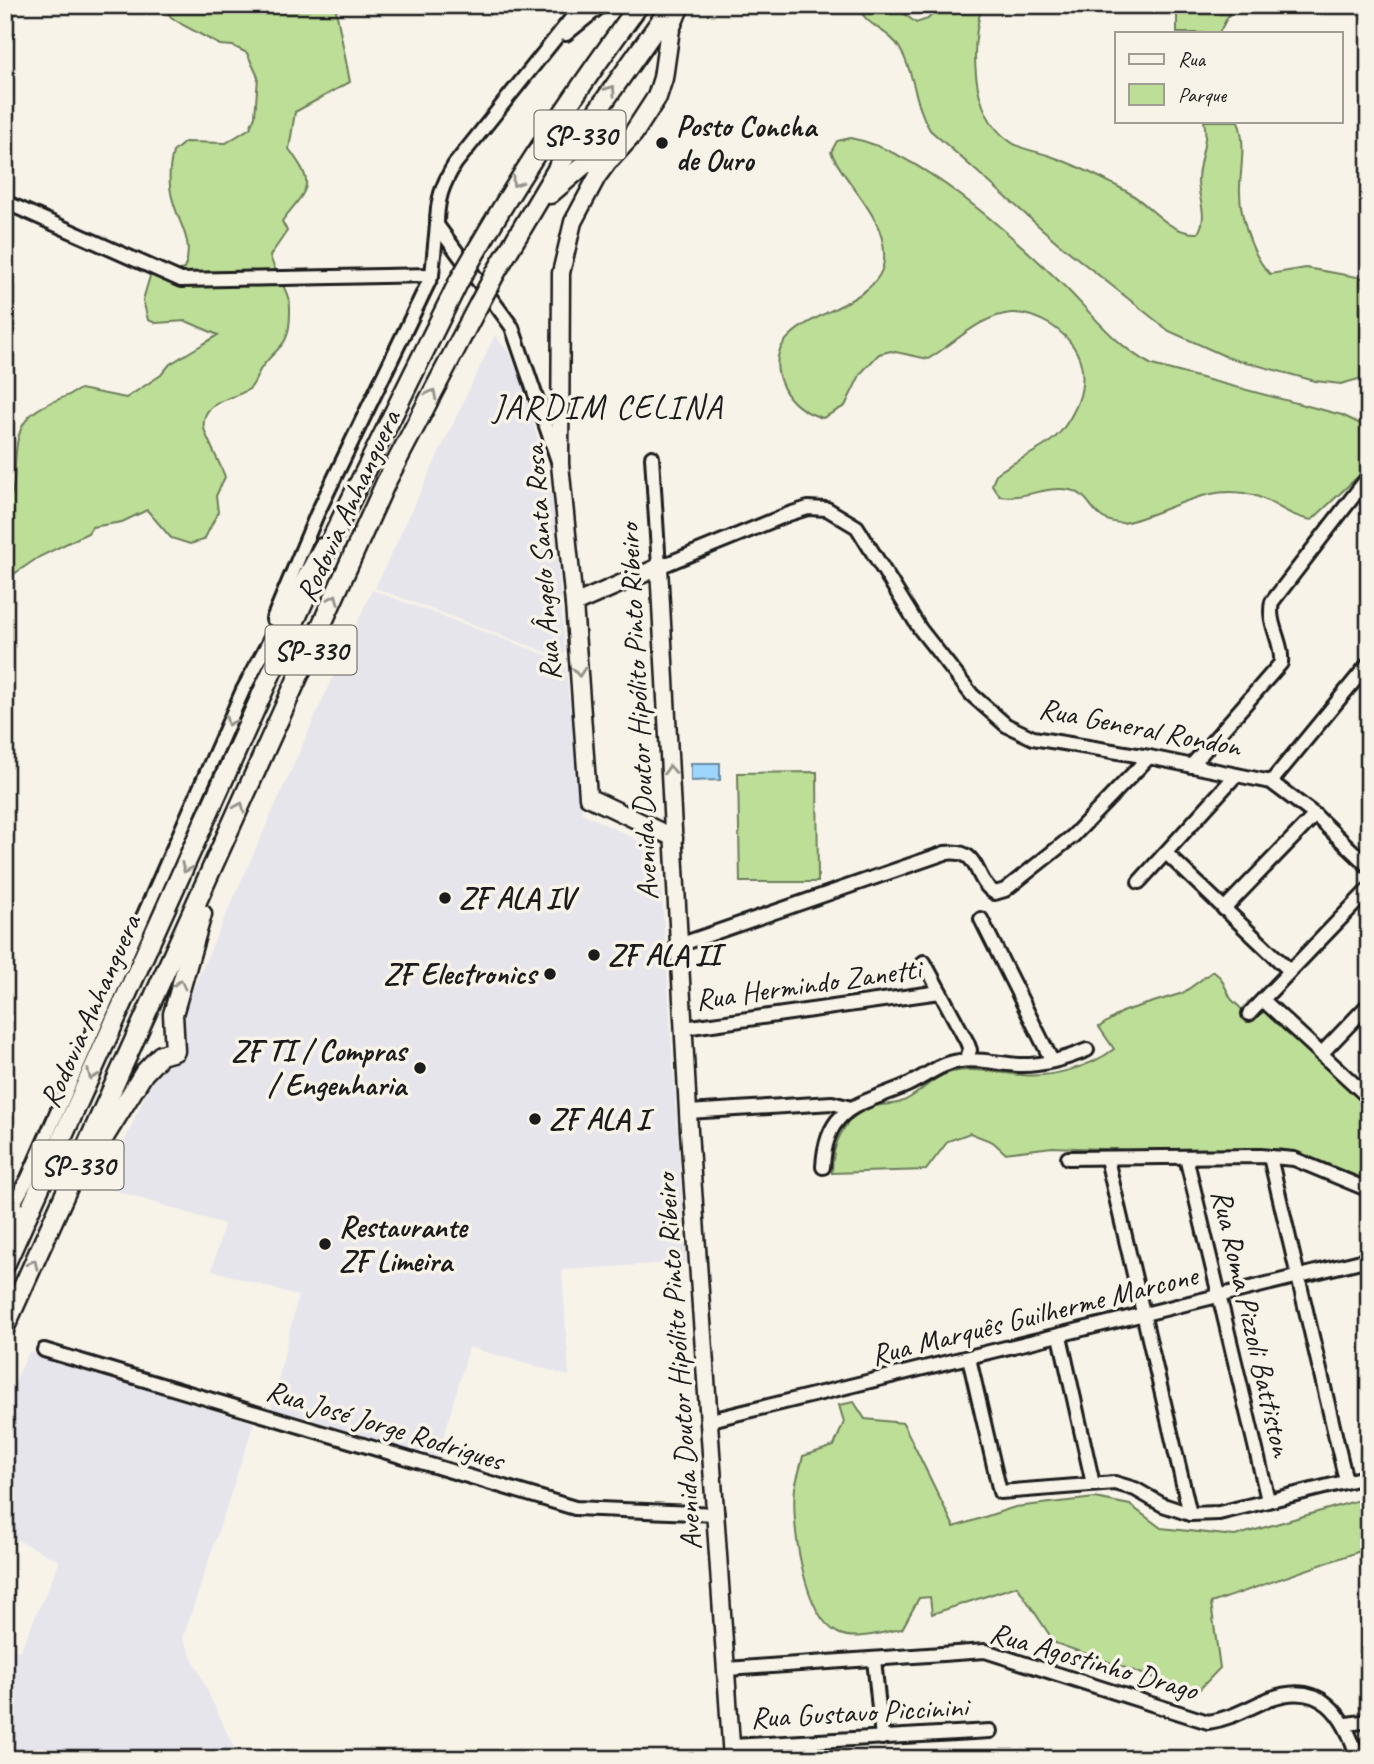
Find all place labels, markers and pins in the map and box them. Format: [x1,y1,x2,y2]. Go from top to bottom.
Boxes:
place label: Posto Concha de Ouro [676,107,819,179]
marker: Posto Concha de Ouro [654,135,670,151]
place label: ZF ALA IV [459,879,580,917]
marker: ZF ALA IV [437,890,453,906]
place label: ZF ALA II [608,936,727,974]
marker: ZF ALA II [586,947,602,963]
place label: ZF Electronics [383,955,539,993]
marker: ZF Electronics [542,966,558,982]
place label: ZF TI / Compras / Engenharia [231,1032,409,1104]
marker: ZF TI / Compras / Engenharia [412,1060,428,1076]
place label: ZF ALA I [549,1100,655,1138]
marker: ZF ALA I [527,1111,543,1127]
place label: Restaurante ZF Limeira [339,1208,469,1280]
marker: Restaurante ZF Limeira [317,1236,333,1252]

